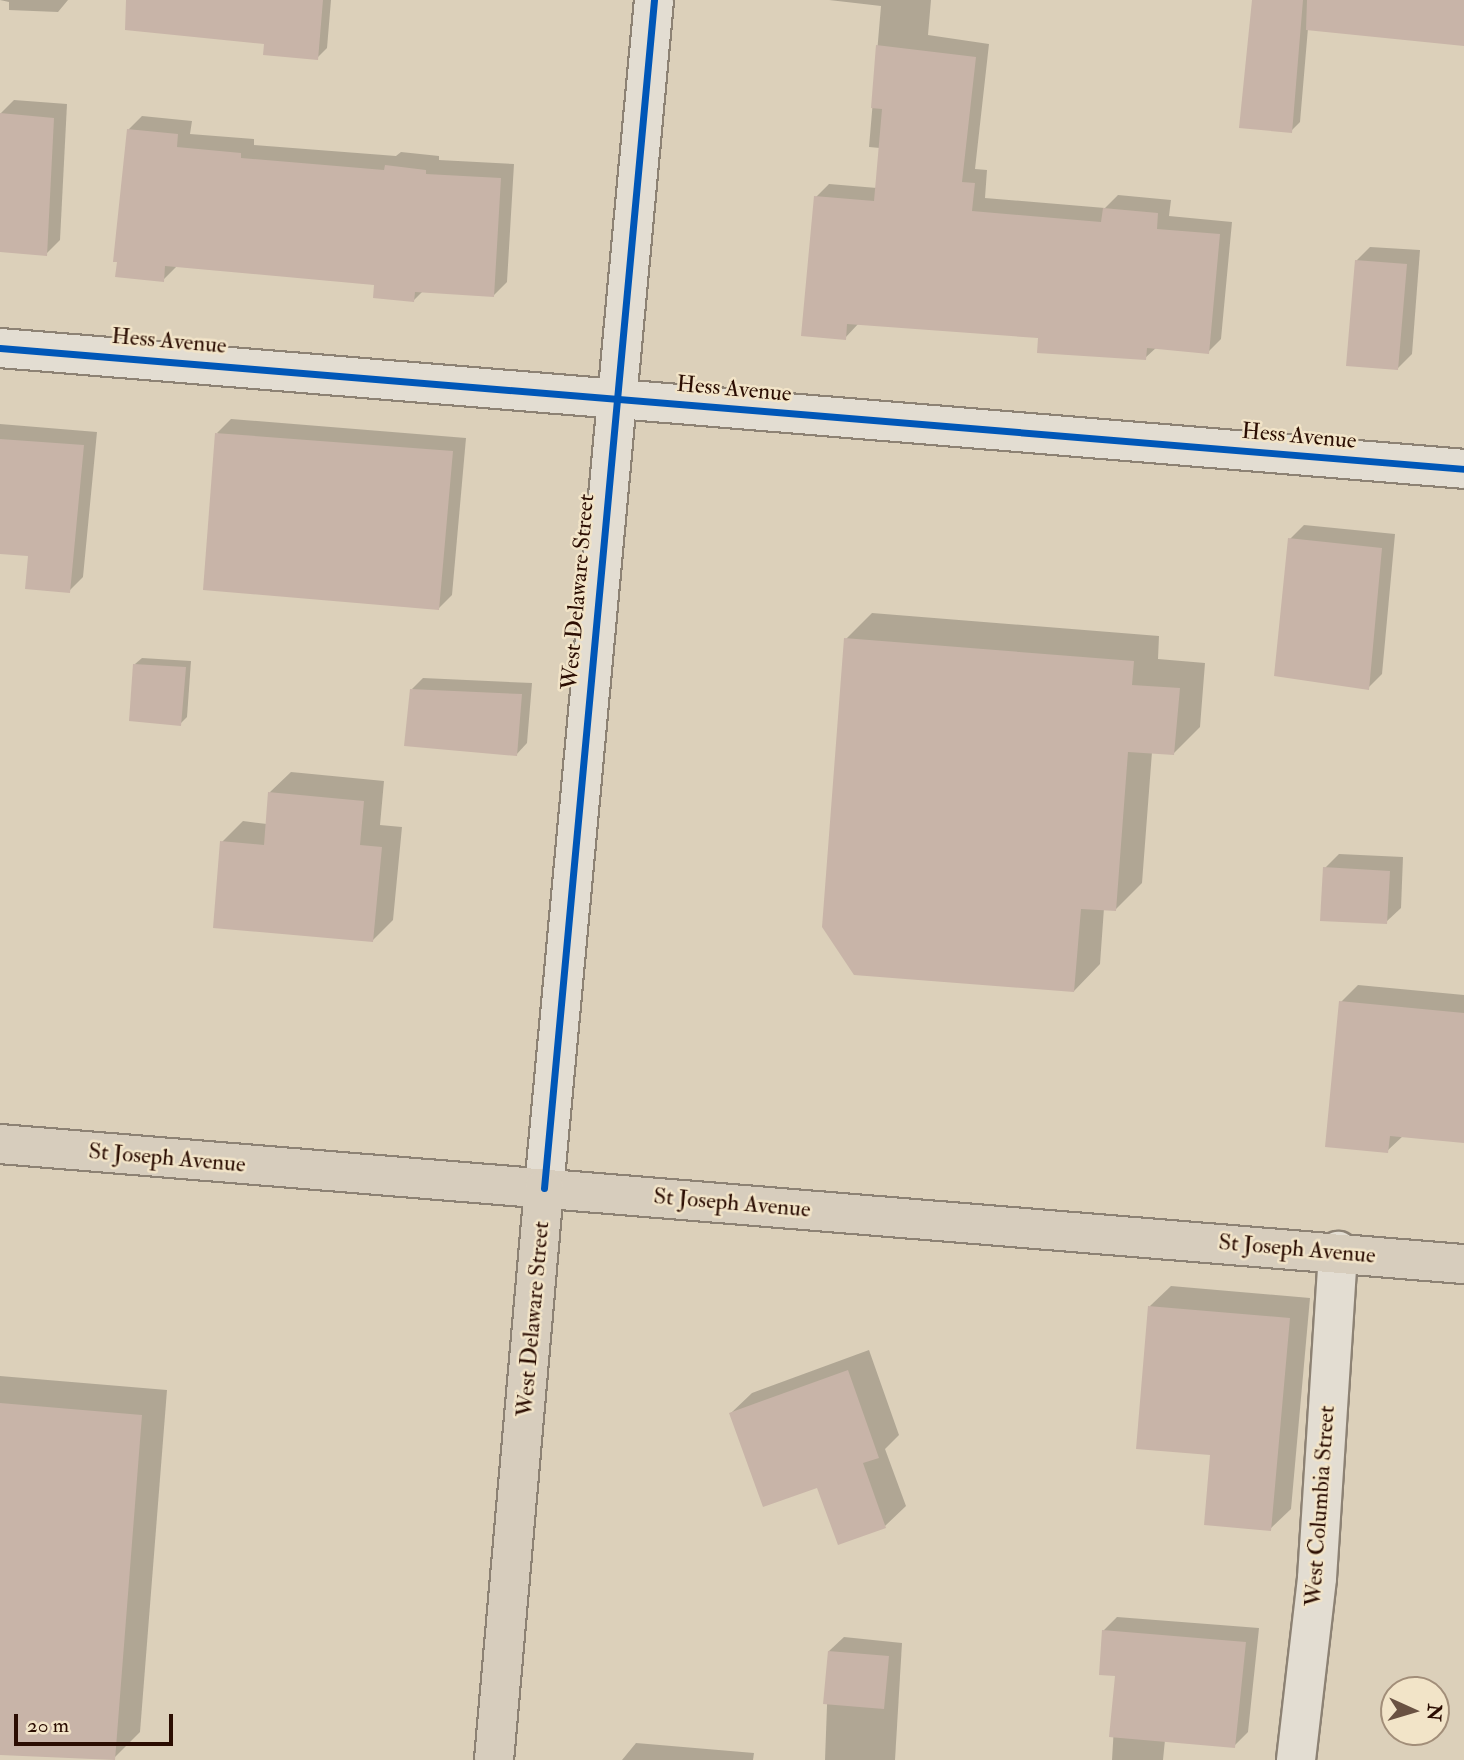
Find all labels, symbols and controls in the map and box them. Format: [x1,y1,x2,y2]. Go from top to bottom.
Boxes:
street label: Hess Avenue [110,322,228,360]
street label: Hess Avenue [675,370,793,408]
street label: Hess Avenue [1240,417,1358,455]
street label: West Delaware Street [556,493,600,691]
street label: St Joseph Avenue [87,1137,247,1179]
street label: St Joseph Avenue [652,1182,812,1224]
street label: West Delaware Street [511,1220,555,1418]
street label: St Joseph Avenue [1217,1228,1377,1270]
street label: West Columbia Street [1299,1405,1341,1607]
north arrow [1380,1676,1450,1746]
scale bar [18,1700,177,1744]
text: N [1421,1703,1447,1722]
text: 20 m [27,1712,69,1739]

